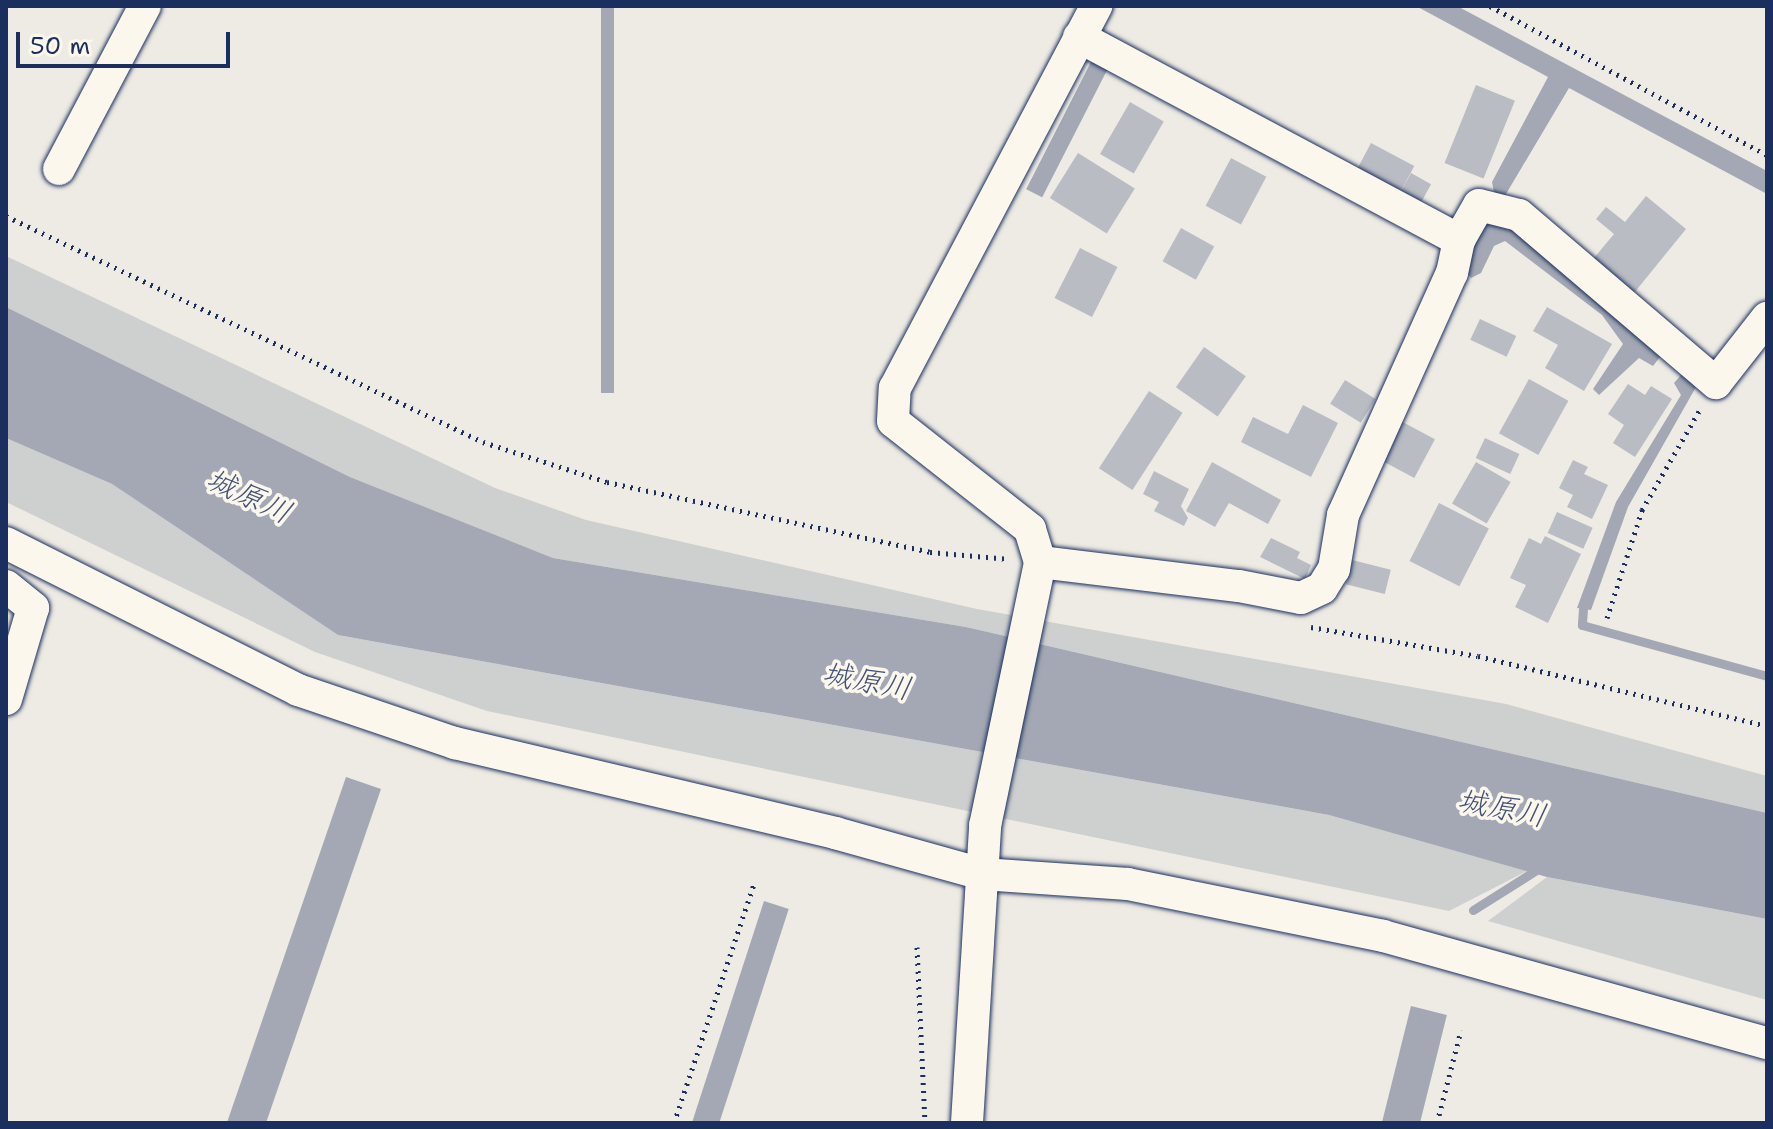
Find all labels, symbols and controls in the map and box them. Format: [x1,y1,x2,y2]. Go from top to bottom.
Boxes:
scale bar [20,16,234,66]
text: 50 m [30,30,90,62]
water label: 城原川 [201,461,297,531]
water label: 城原川 [819,655,915,707]
water label: 城原川 [1454,782,1550,834]

